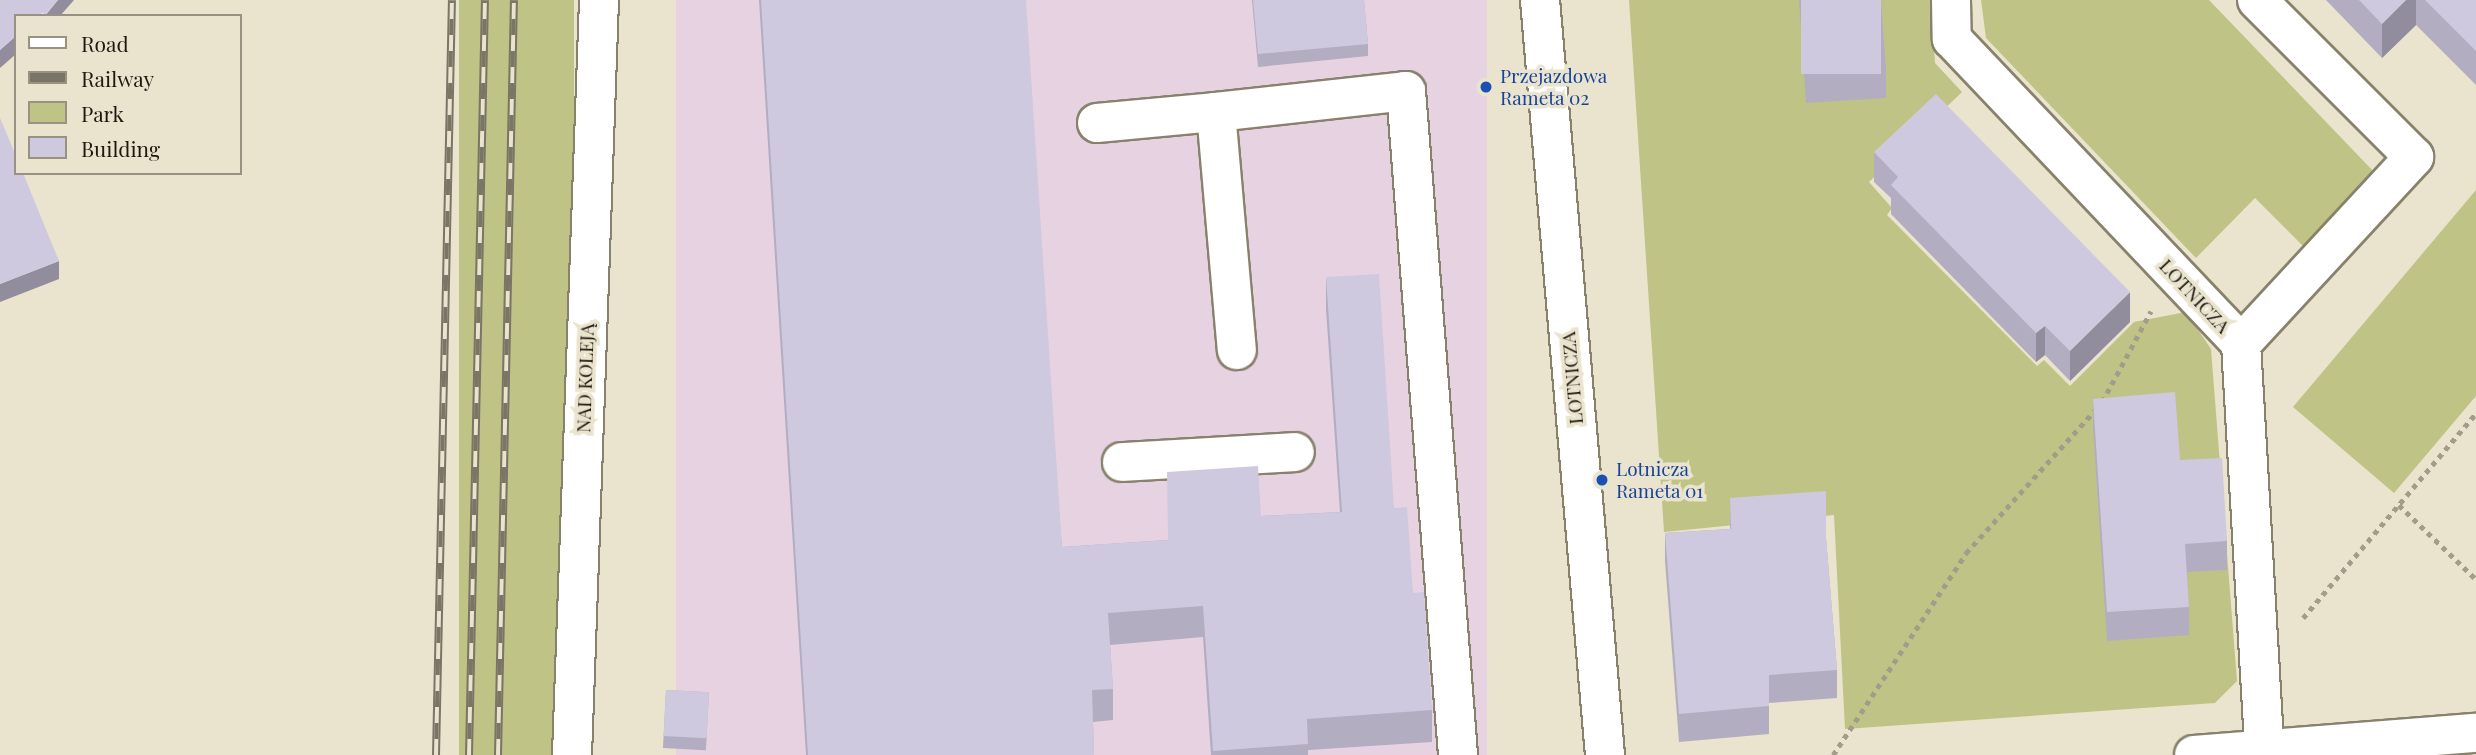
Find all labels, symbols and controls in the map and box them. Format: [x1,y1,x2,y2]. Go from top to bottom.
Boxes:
legend [14,14,242,175]
text: Road [81,29,129,57]
text: Railway [81,64,154,92]
place label: Przejazdowa Rameta 02 [1500,65,1607,109]
marker: Przejazdowa Rameta 02 [1478,79,1494,95]
text: Park [81,99,124,127]
text: Building [81,134,160,162]
street label: LOTNICZA [2155,254,2235,338]
street label: NAD KOLEJĄ [572,323,598,433]
street label: LOTNICZA [1557,331,1587,425]
place label: Lotnicza Rameta 01 [1616,458,1704,502]
marker: Lotnicza Rameta 01 [1594,472,1610,488]

